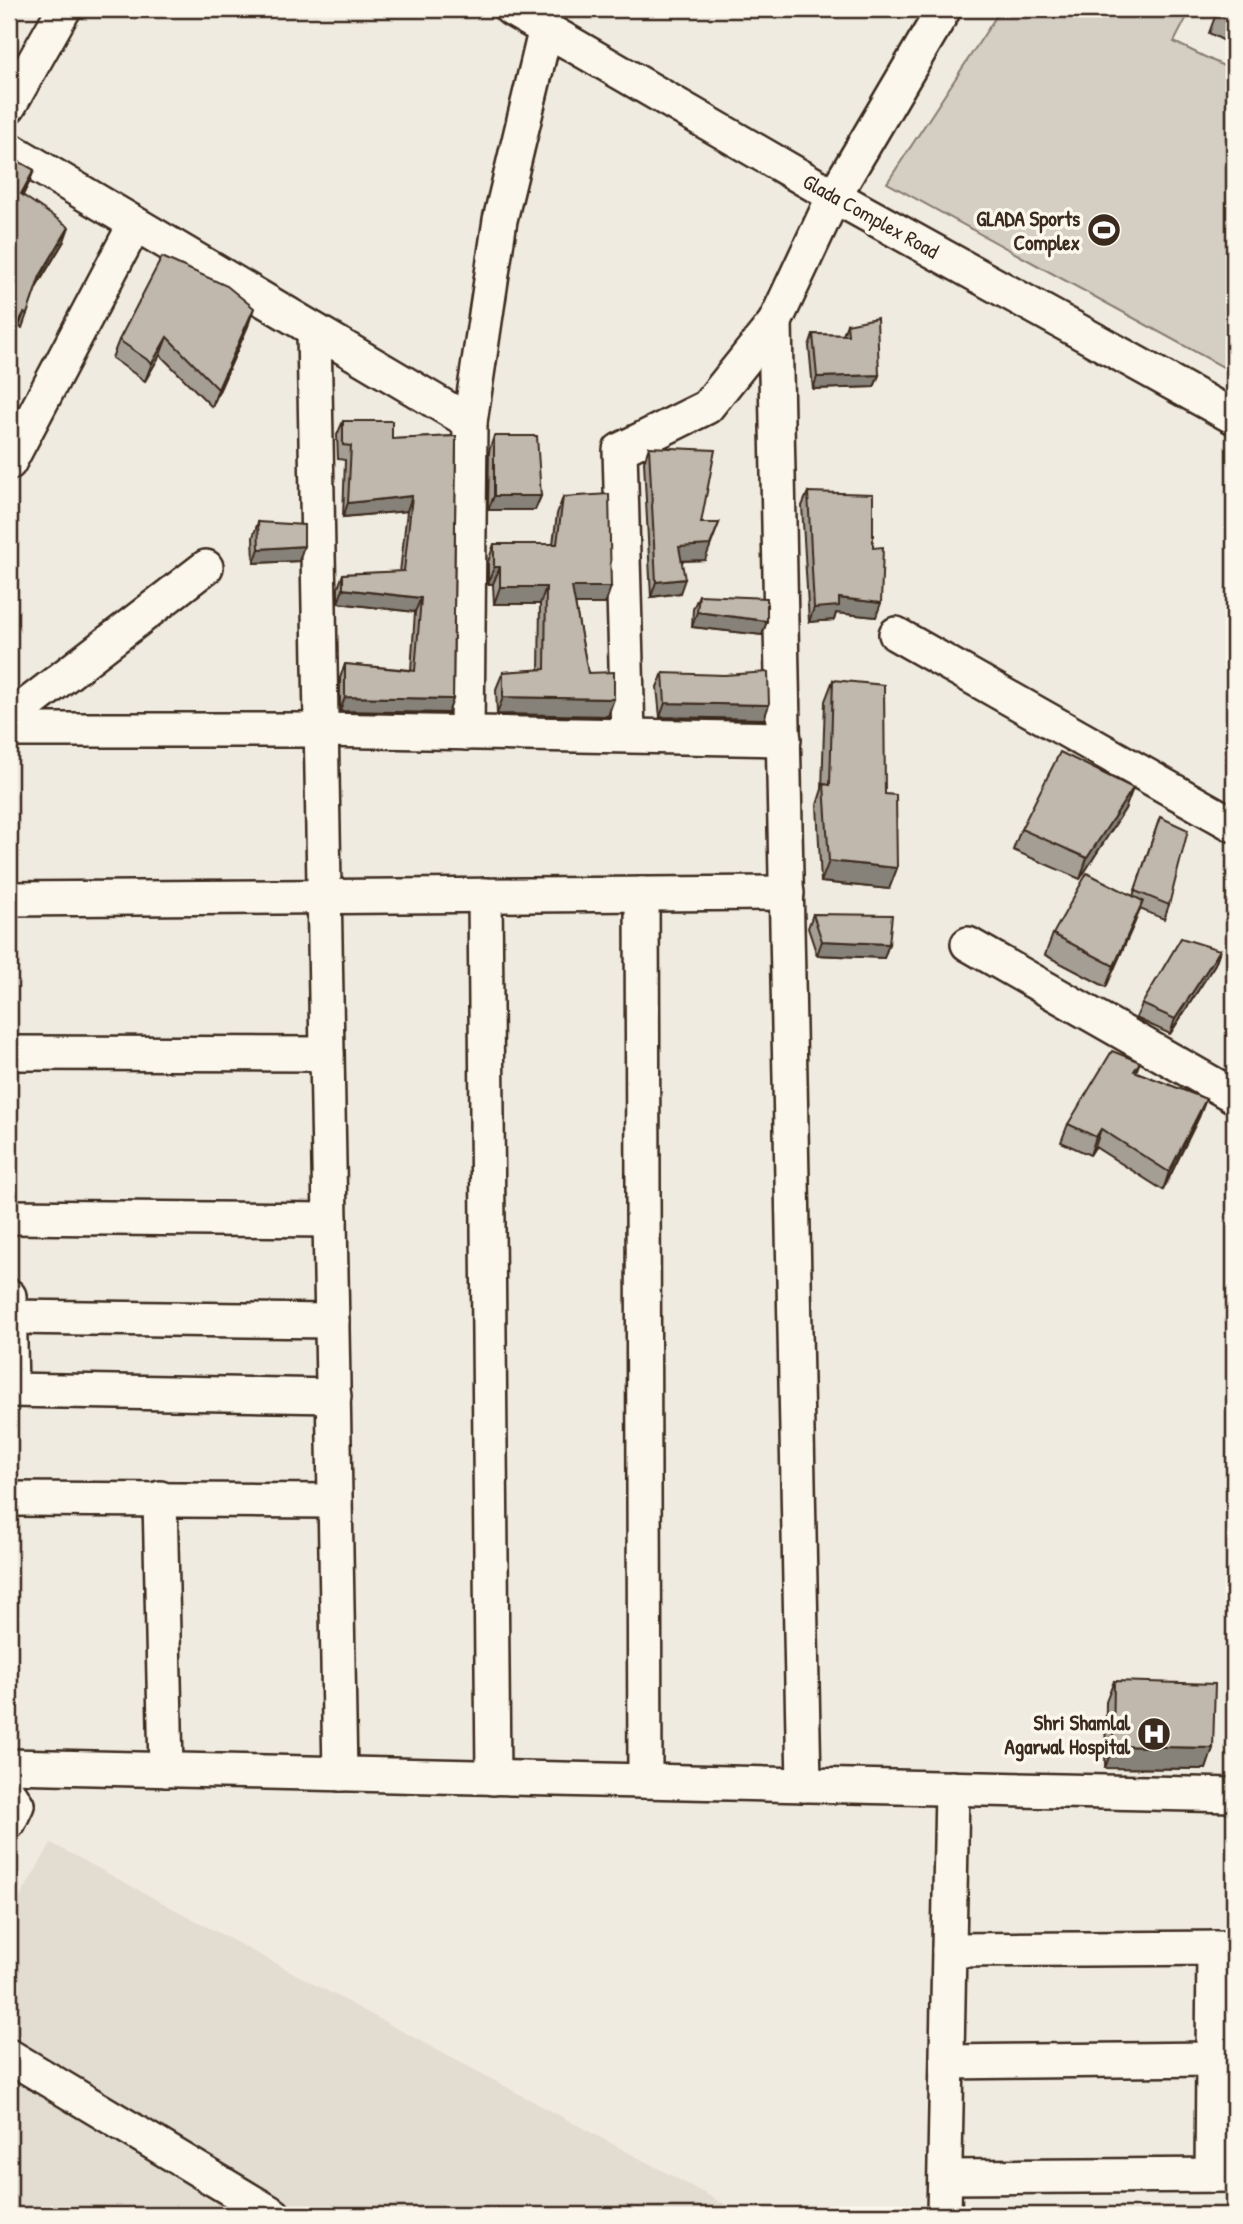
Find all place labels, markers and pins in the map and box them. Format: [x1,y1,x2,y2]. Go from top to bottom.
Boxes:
place label: GLADA Sports Complex [976,204,1080,258]
sports icon: GLADA Sports Complex [1085,211,1123,249]
place label: Shri Shamlal Agarwal Hospital [1005,1708,1130,1762]
hospital icon: Shri Shamlal Agarwal Hospital [1135,1715,1173,1753]

